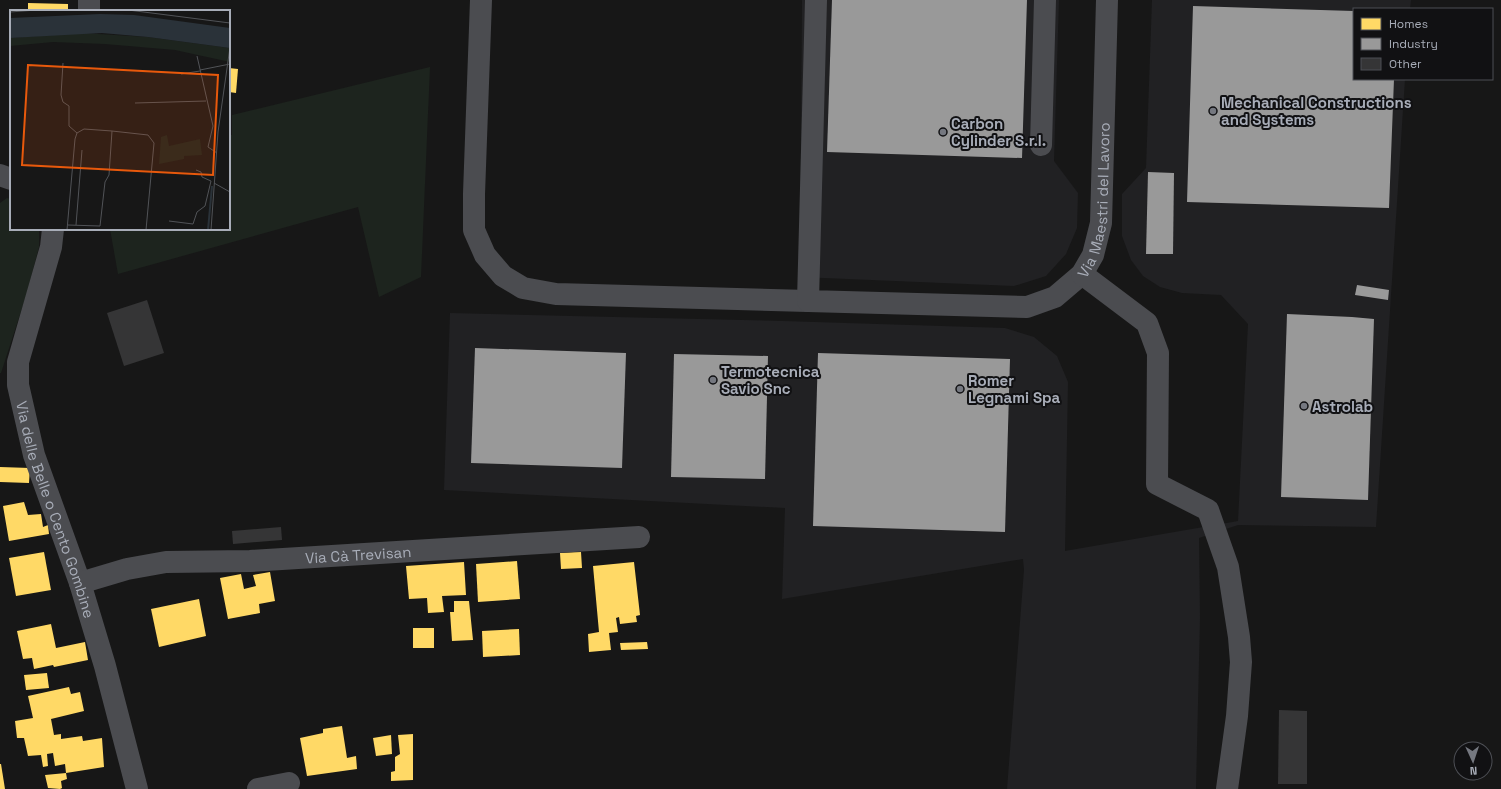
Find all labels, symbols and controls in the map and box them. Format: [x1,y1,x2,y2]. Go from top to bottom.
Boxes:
legend [1353,8,1493,80]
inset map [10,10,230,230]
text: Homes [1389,16,1428,32]
text: Industry [1389,36,1438,52]
text: Other [1389,56,1422,72]
place label: Mechanical Constructions and Systems [1221,93,1412,129]
marker: Mechanical Constructions and Systems [1208,106,1218,116]
place label: Carbon Cylinder S.r.l. [951,114,1046,150]
street label: Via Maestri del Lavoro [1073,122,1113,281]
marker: Carbon Cylinder S.r.l. [938,127,948,137]
place label: Termotecnica Savio Snc [721,362,820,398]
place label: Romer Legnami Spa [968,371,1061,407]
marker: Termotecnica Savio Snc [708,375,718,385]
marker: Romer Legnami Spa [955,384,965,394]
place label: Astrolab [1312,397,1373,416]
street label: Via delle Belle o Cento Gombine [12,399,100,620]
marker: Astrolab [1299,401,1309,411]
street label: Via Cà Trevisan [304,542,412,567]
north arrow [1453,741,1493,781]
text: N [1469,764,1478,778]

